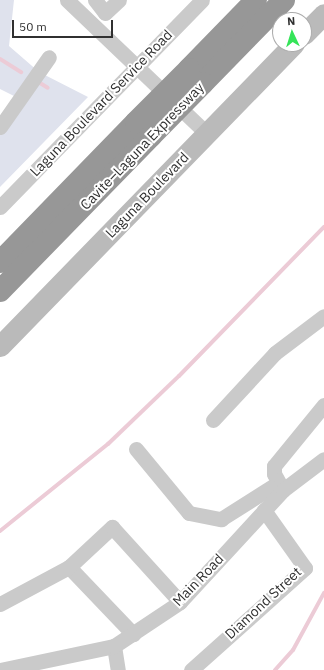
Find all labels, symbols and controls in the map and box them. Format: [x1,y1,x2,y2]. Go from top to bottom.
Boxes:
scale bar [14,12,115,38]
north arrow [272,12,312,52]
text: N [287,14,296,28]
text: 50 m [19,19,47,34]
street label: Laguna Boulevard Service Road [26,26,176,180]
street label: Cavite–Laguna Expressway [77,79,207,213]
street label: Laguna Boulevard [102,149,192,241]
street label: Main Road [169,551,227,609]
street label: Diamond Street [221,563,305,643]

